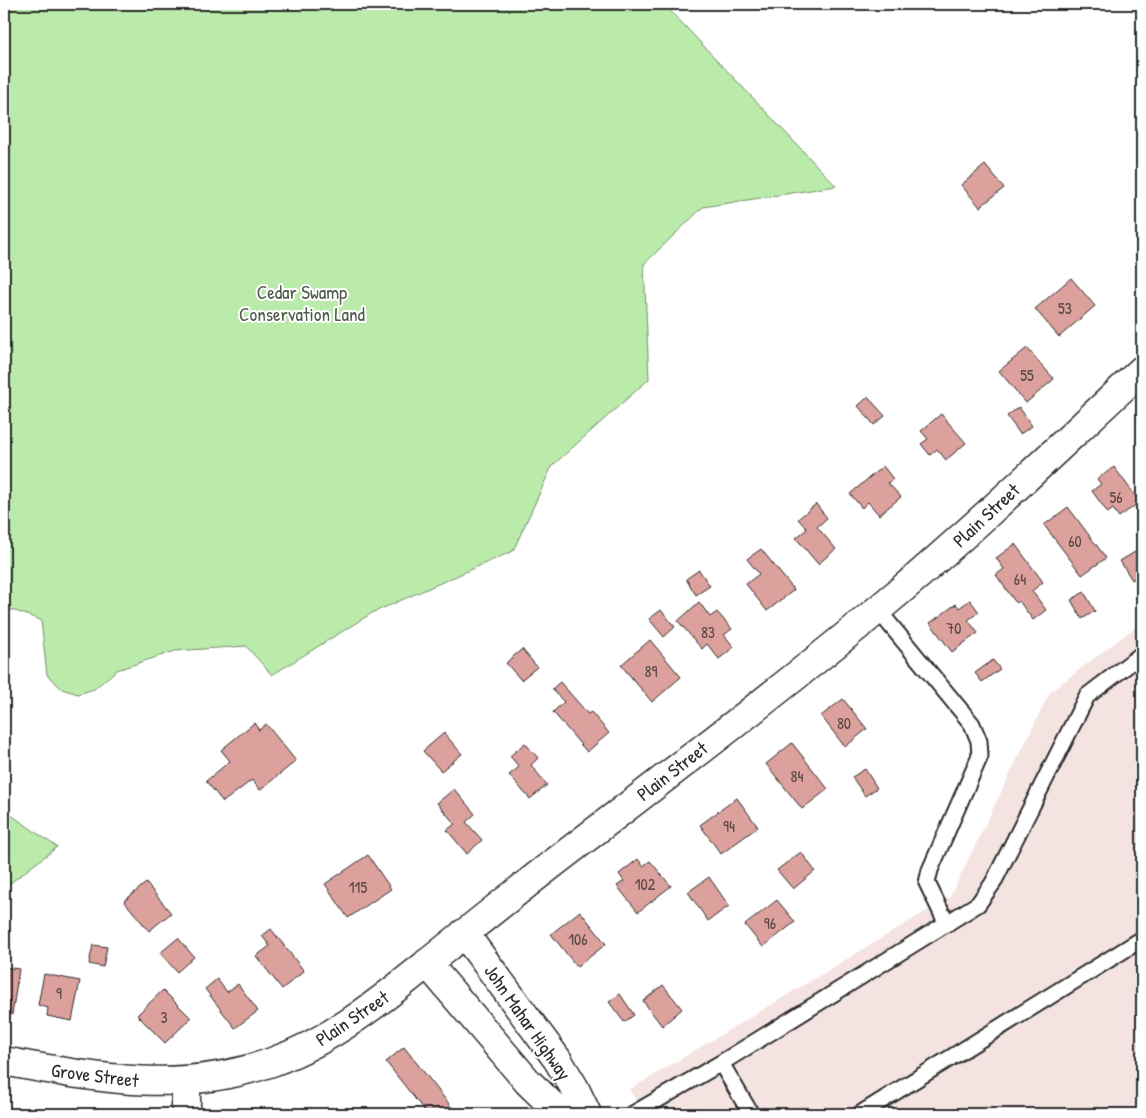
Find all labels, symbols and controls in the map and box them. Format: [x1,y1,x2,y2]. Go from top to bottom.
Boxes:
park label: Cedar Swamp Conservation Land [239,279,365,327]
house number: 53 [1058,297,1072,319]
house number: 55 [1020,364,1034,386]
street label: Plain Street [947,477,1026,553]
house number: 56 [1109,486,1123,508]
house number: 60 [1068,530,1082,552]
house number: 64 [1014,568,1026,590]
house number: 70 [946,617,962,639]
house number: 83 [701,621,715,643]
house number: 89 [645,660,658,682]
house number: 80 [837,712,851,734]
street label: Plain Street [631,735,713,807]
house number: 84 [791,765,803,787]
house number: 94 [723,815,735,837]
house number: 102 [635,873,656,895]
house number: 115 [349,876,367,898]
house number: 96 [764,912,776,934]
house number: 106 [568,928,588,950]
street label: John Mahar Highway [479,959,577,1085]
house number: 9 [56,982,62,1004]
street label: Plain Street [310,984,394,1052]
house number: 3 [160,1006,168,1028]
street label: Grove Street [50,1057,141,1093]

